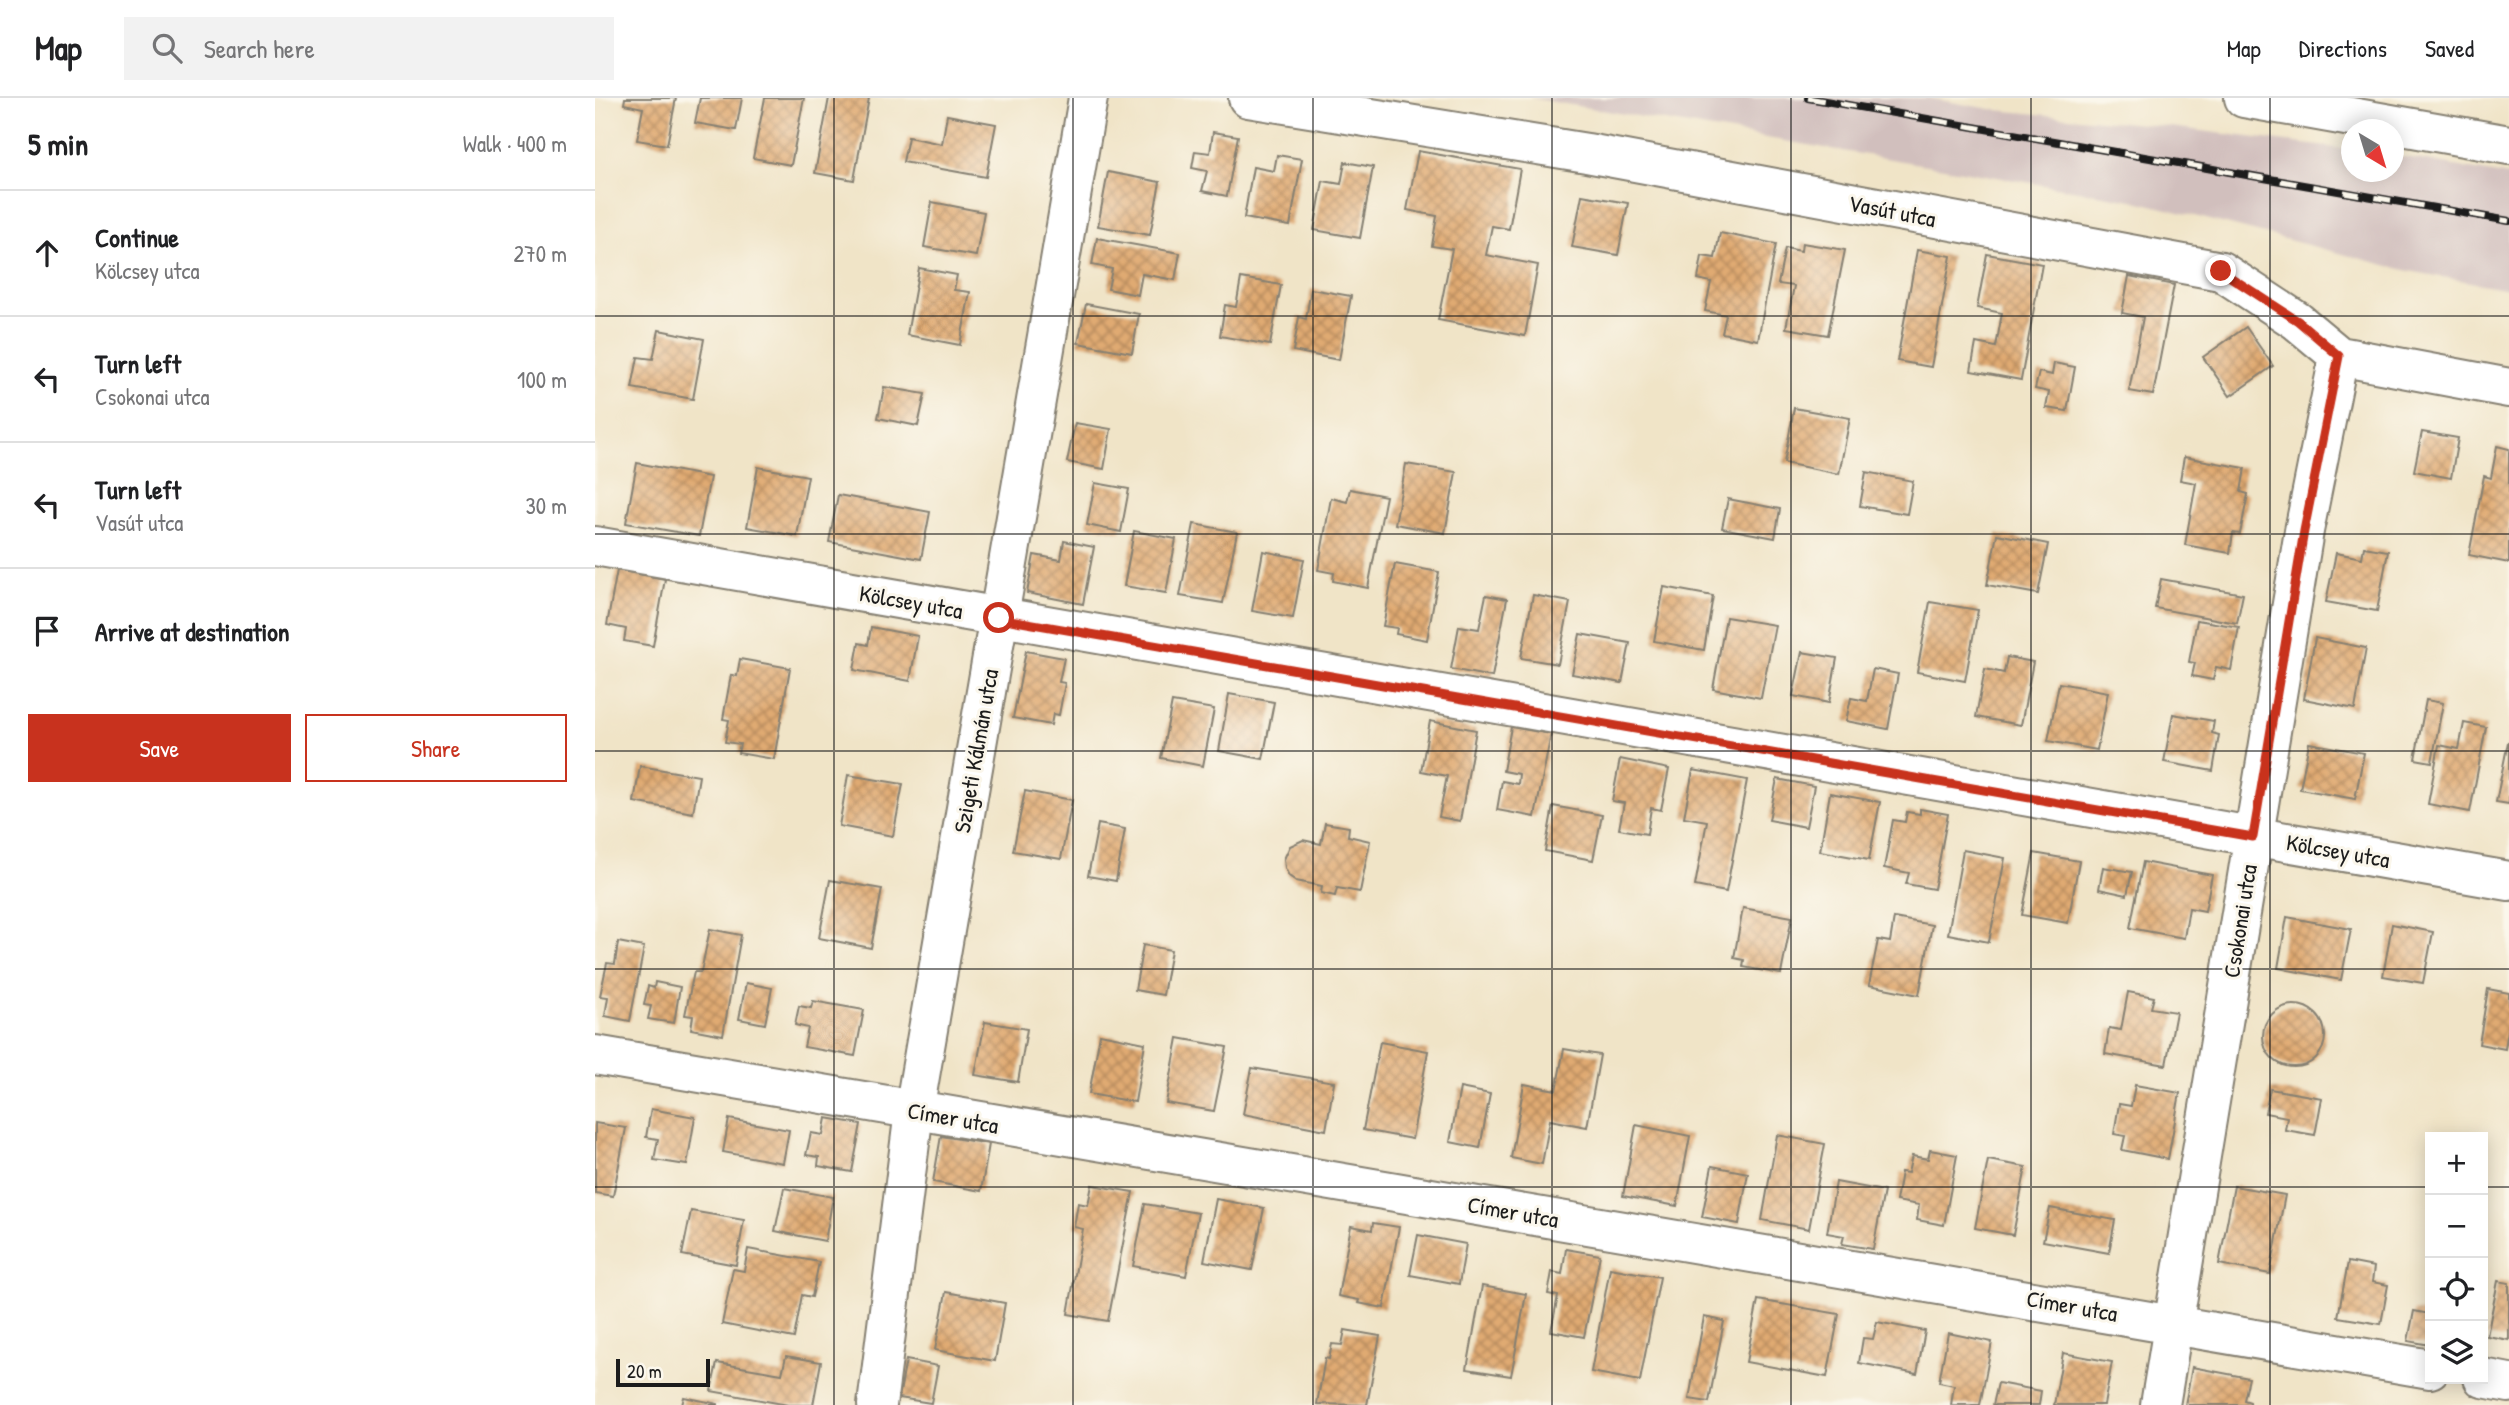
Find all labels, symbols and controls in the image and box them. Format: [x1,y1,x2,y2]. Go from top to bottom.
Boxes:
search box [124,17,614,80]
text: Map [35,26,82,70]
icon: search [148,29,186,67]
text: Search here [204,31,315,66]
text: Map [2227,32,2261,64]
text: Directions [2299,32,2387,64]
text: Saved [2425,32,2474,64]
north arrow [2341,119,2404,182]
text: 5 min [28,124,88,164]
text: Walk · 400 m [463,128,567,159]
street label: Vasút utca [1846,187,1938,234]
text: Continue [95,220,179,255]
icon: ahead [28,234,66,272]
text: 270 m [514,238,567,269]
text: Kölcsey utca [95,255,199,286]
route end [2205,255,2236,286]
text: Turn left [95,346,181,381]
icon: left [28,360,66,398]
text: 100 m [517,364,567,395]
text: Csokonai utca [95,381,209,412]
text: Turn left [95,472,181,507]
icon: left [28,486,66,524]
text: 30 m [525,490,567,521]
text: Vasút utca [95,507,183,538]
street label: Kölcsey utca [857,577,965,626]
route start [983,602,1014,633]
icon: arrive [28,612,66,650]
text: Arrive at destination [95,614,290,649]
street label: Szigeti Kálmán utca [946,667,1005,835]
button: Save [28,714,291,782]
button: Share [305,714,567,782]
street label: Kölcsey utca [2284,826,2392,875]
street label: Csokonai utca [2215,862,2264,980]
street label: Címer utca [905,1094,1001,1141]
map controls [2425,1132,2488,1384]
button: + [2425,1132,2488,1195]
street label: Címer utca [1465,1188,1561,1235]
button: − [2425,1195,2488,1258]
button: locate [2425,1258,2488,1321]
street label: Címer utca [2024,1282,2120,1329]
button: layers [2425,1321,2488,1384]
scale bar [616,1356,711,1388]
text: 20 m [627,1358,662,1384]

